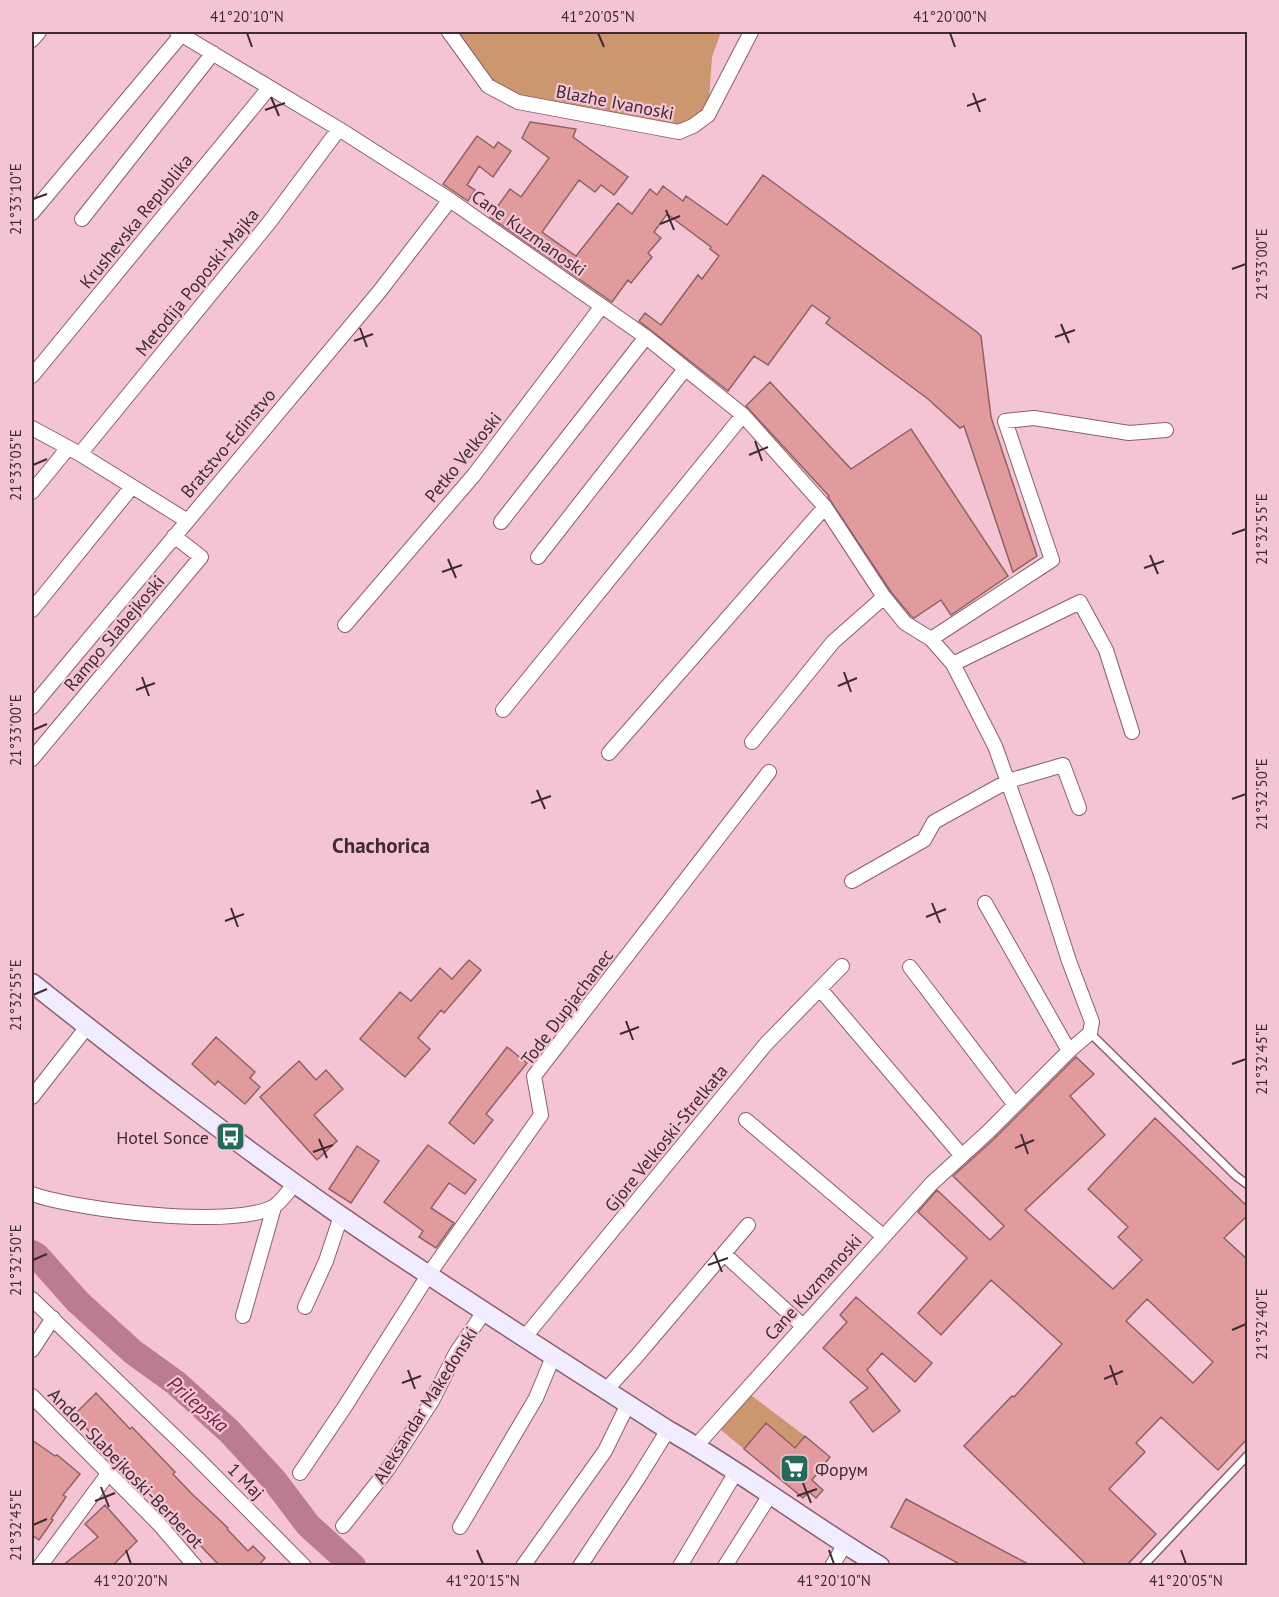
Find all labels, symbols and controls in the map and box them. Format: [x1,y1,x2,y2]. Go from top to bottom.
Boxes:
text: 41°20'10"N [210,7,284,26]
text: 41°20'05"N [561,7,635,26]
text: 41°20'00"N [913,7,987,26]
street label: Blazhe Ivanoski [554,79,676,125]
street label: Krushevska Republika [75,149,197,293]
text: 21°33'10"E [6,163,25,235]
street label: Cane Kuzmanoski [467,185,591,281]
street label: Metodija Poposki-Majka [130,203,264,361]
text: 21°33'00"E [1252,228,1271,300]
street label: Bratstvo-Edinstvo [176,384,280,502]
street label: Petko Velkoski [420,407,506,507]
text: 21°33'05"E [6,429,25,501]
text: 21°32'55"E [1252,493,1271,565]
street label: Rampo Slabejkoski [59,570,169,696]
text: 21°33'00"E [6,694,25,766]
text: 21°32'50"E [1252,758,1271,830]
district label: Chachorica [332,832,430,859]
street label: Tode Dupjachanec [516,944,618,1070]
text: 21°32'55"E [6,959,25,1031]
text: 21°32'45"E [1252,1023,1271,1095]
street label: Gjore Velkoski-Strelkata [600,1060,732,1216]
bus stop icon: Hotel Sonce [214,1121,246,1153]
place label: Hotel Sonce [116,1126,209,1149]
text: 21°32'50"E [6,1224,25,1296]
street label: Cane Kuzmanoski [759,1229,867,1345]
text: 21°32'40"E [1252,1288,1271,1360]
street label: Aleksandar Makedonski [367,1322,483,1488]
water label: Prilepska [162,1370,234,1438]
street label: Andon Slabejkoski-Berberot [43,1383,209,1553]
supermarket icon: Форум [778,1453,810,1485]
street label: 1 Maj [223,1458,269,1504]
place label: Форум [815,1458,868,1481]
text: 21°32'45"E [6,1489,25,1561]
text: 41°20'20"N [94,1571,168,1590]
text: 41°20'15"N [446,1571,520,1590]
text: 41°20'10"N [797,1571,871,1590]
text: 41°20'05"N [1149,1571,1223,1590]

